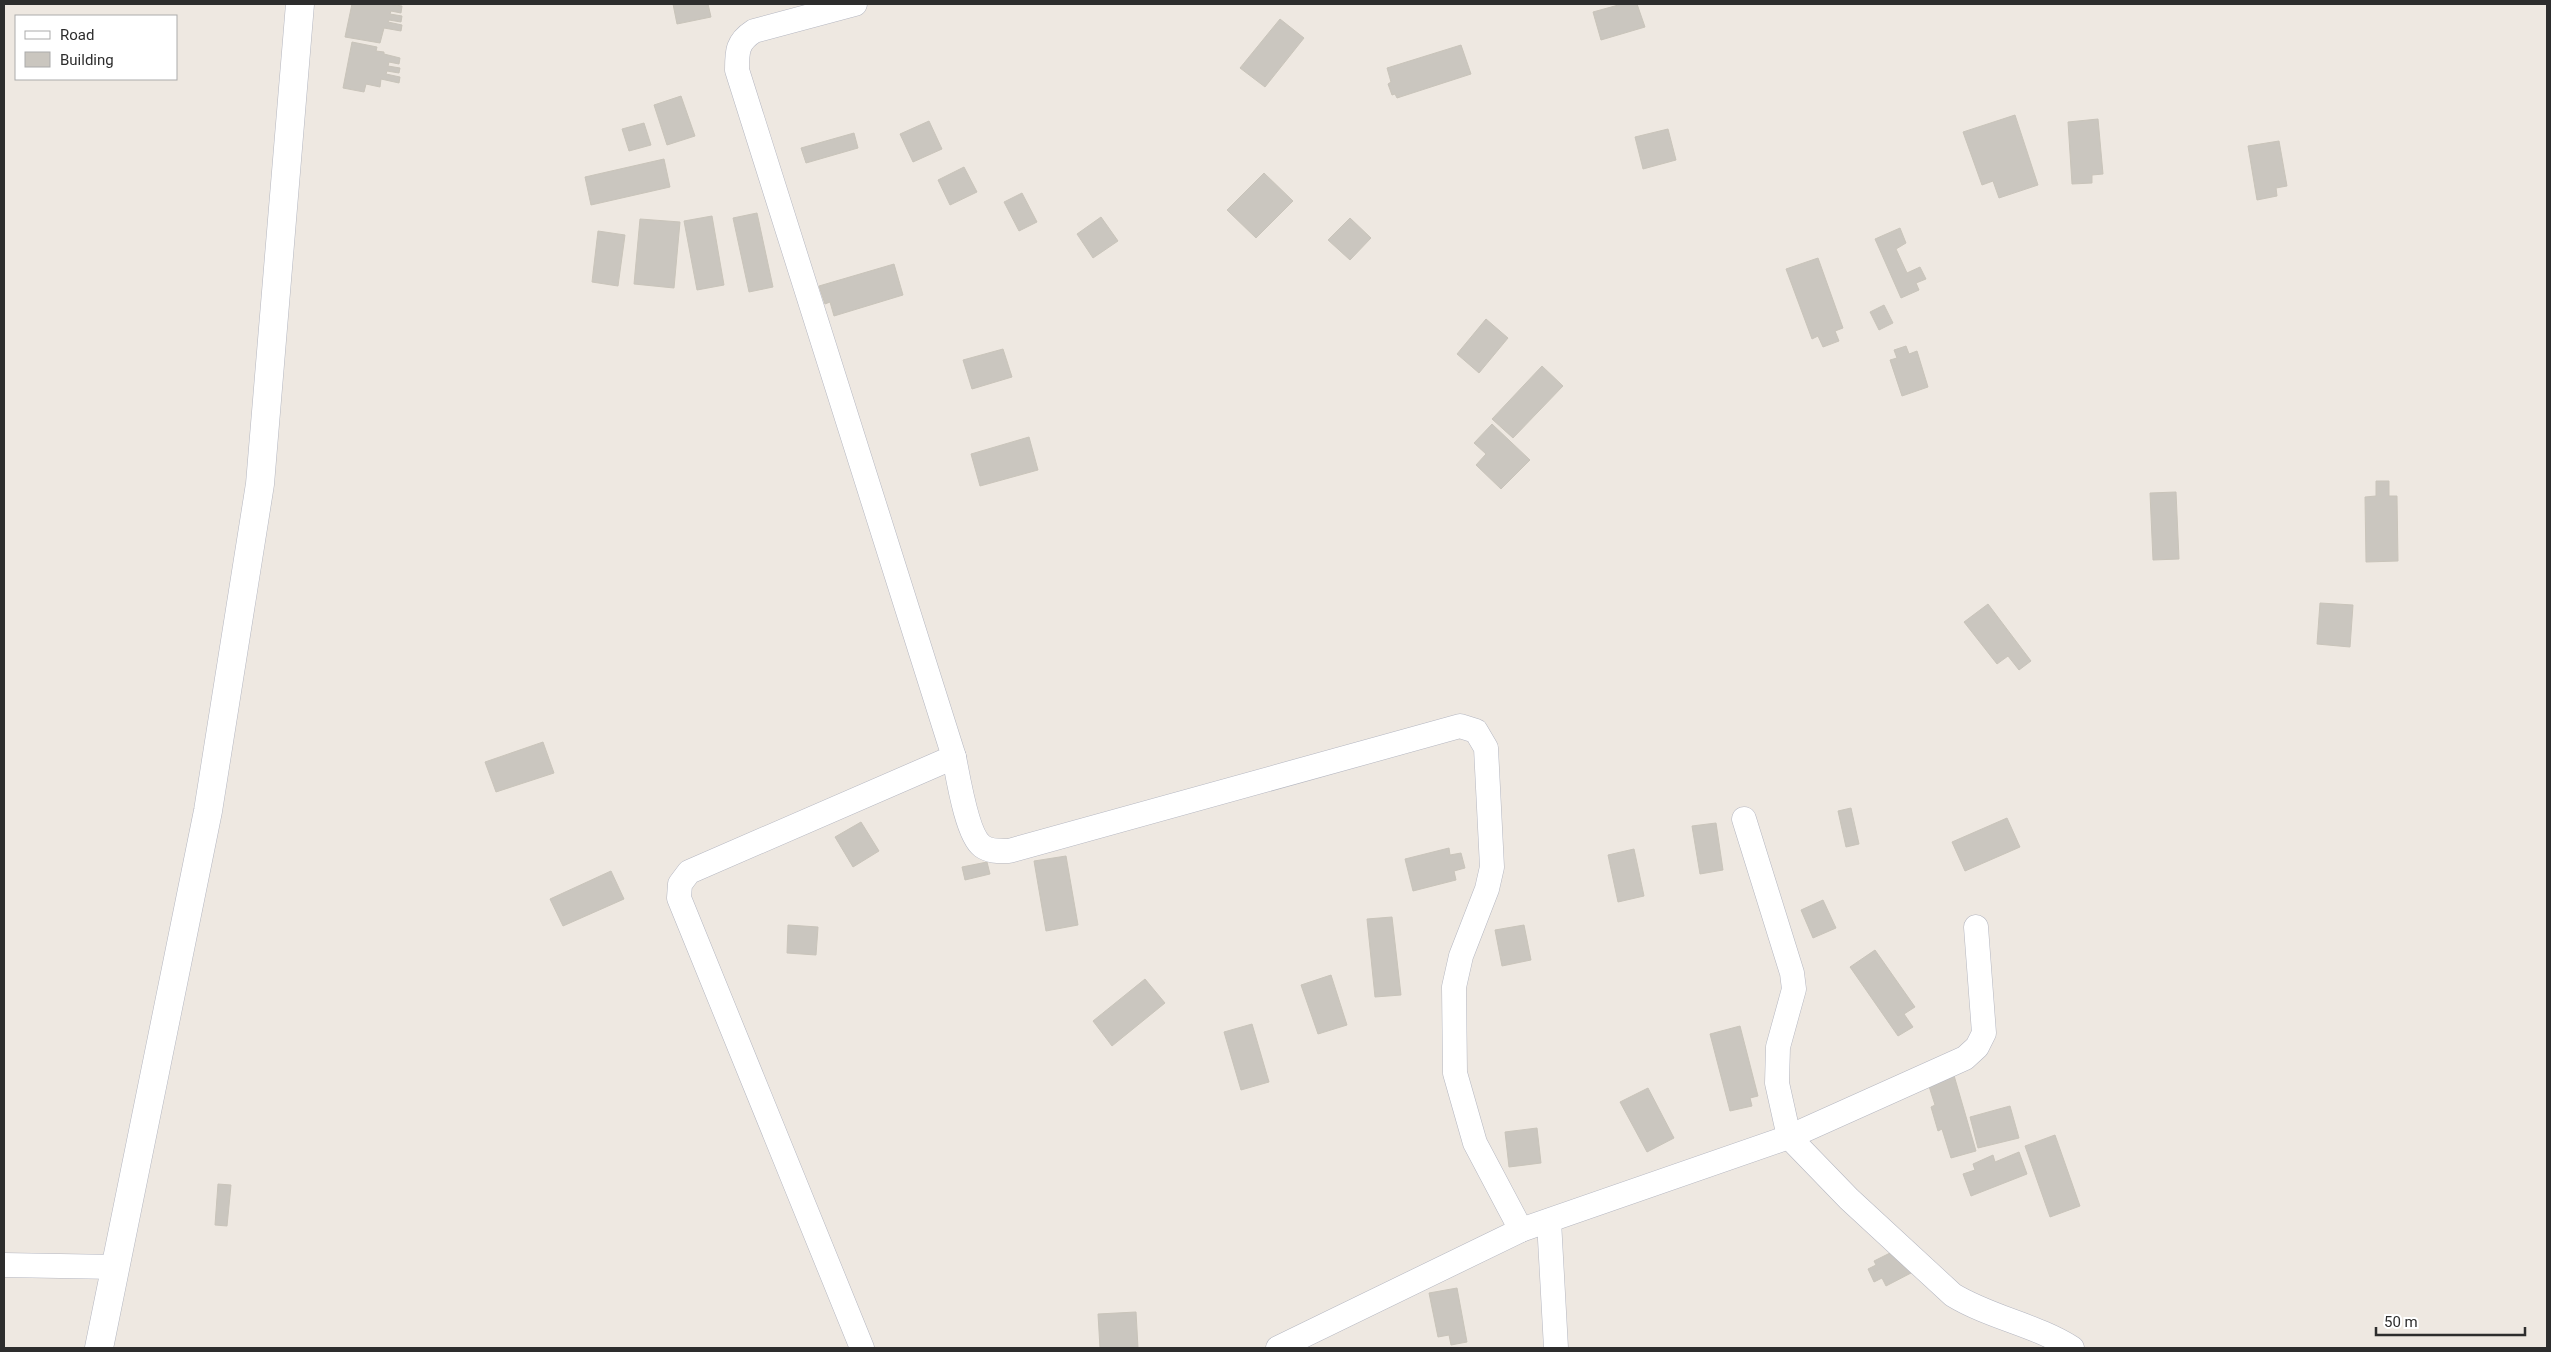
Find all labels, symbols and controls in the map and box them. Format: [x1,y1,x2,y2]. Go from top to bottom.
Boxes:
legend [15,15,178,80]
text: Road [60,26,94,44]
text: Building [60,51,114,69]
scale bar [2376,1304,2525,1336]
text: 50 m [2384,1313,2418,1331]

